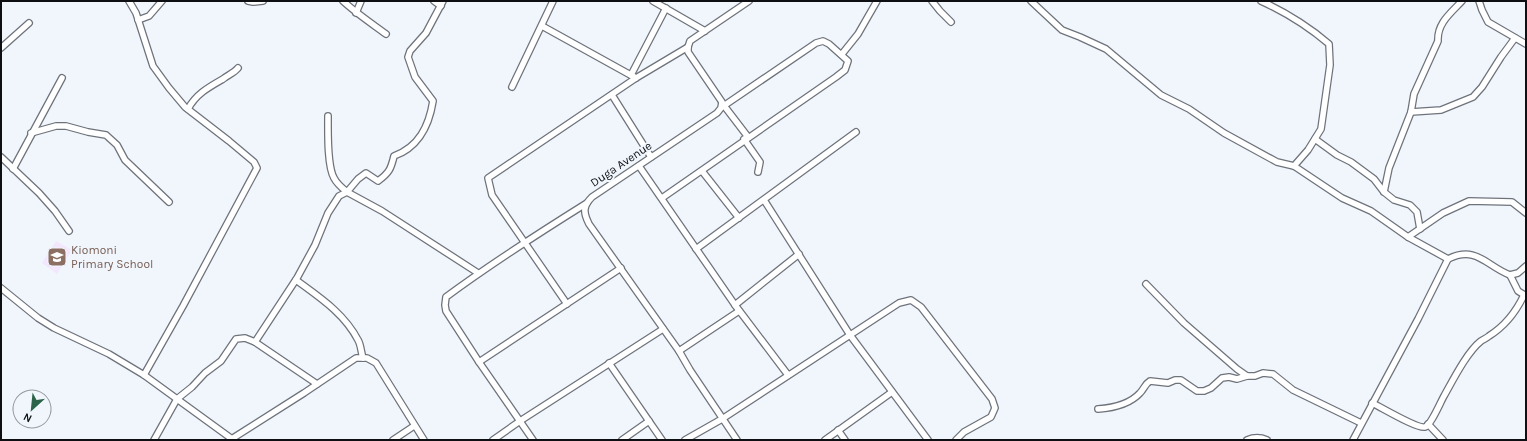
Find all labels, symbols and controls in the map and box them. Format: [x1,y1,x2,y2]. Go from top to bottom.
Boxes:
street label: Duga Avenue [588,138,654,190]
place label: Kiomoni Primary School [71,243,153,271]
school or university icon: Kiomoni Primary School [46,246,68,268]
north arrow [12,389,52,429]
text: N [21,410,34,425]

